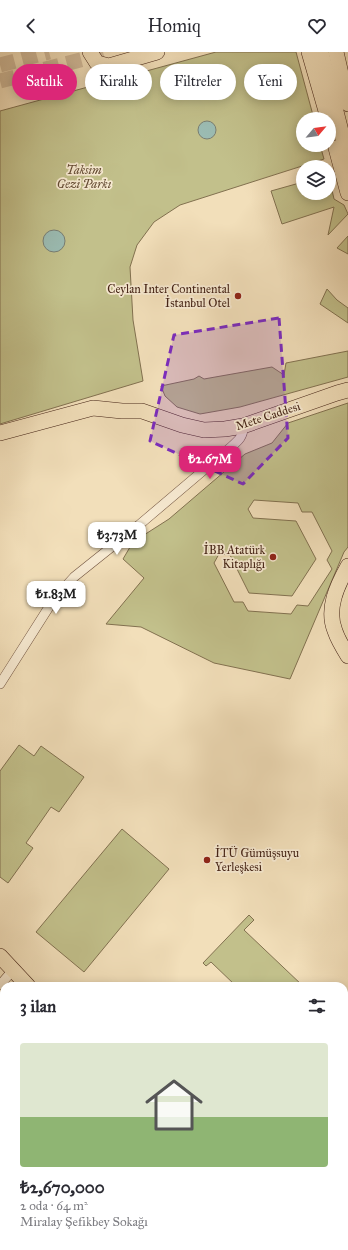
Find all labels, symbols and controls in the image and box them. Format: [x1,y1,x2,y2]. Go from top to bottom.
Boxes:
icon: back [20,15,42,37]
text: Homiq [147,15,201,37]
icon: heart [306,15,328,37]
chip: Satılık [12,64,77,100]
chip: Kiralık [85,64,152,100]
chip: Filtreler [160,64,236,100]
chip: Yeni [244,64,297,100]
north arrow [296,112,336,152]
map controls [296,112,336,200]
button: layers [296,160,336,200]
park label: Taksim Gezi Parkı [57,163,112,191]
place label: Ceylan Inter Continental İstanbul Otel [107,282,231,310]
marker: Ceylan Inter Continental İstanbul Otel [233,291,243,301]
street label: Mete Caddesi [234,399,303,433]
pin: ₺2.67M [177,446,243,480]
text: ₺2.67M [188,451,232,467]
pin: ₺3.73M [84,522,150,556]
text: ₺3.73M [97,527,137,543]
place label: İBB Atatürk Kitaplığı [204,542,266,572]
marker: İBB Atatürk Kitaplığı [268,552,278,562]
pin: ₺1.83M [23,581,89,615]
text: ₺1.83M [36,586,76,602]
place label: İTÜ Gümüşsuyu Yerleşkesi [215,845,300,874]
marker: İTÜ Gümüşsuyu Yerleşkesi [202,855,212,865]
icon: filters [306,995,328,1017]
text: 3 ilan [20,996,56,1017]
icon: home [138,1069,210,1141]
text: ₺2,670,000 [20,1177,105,1198]
text: 2 oda · 64 m² [20,1198,88,1214]
text: Miralay Şefikbey Sokağı [20,1214,148,1230]

